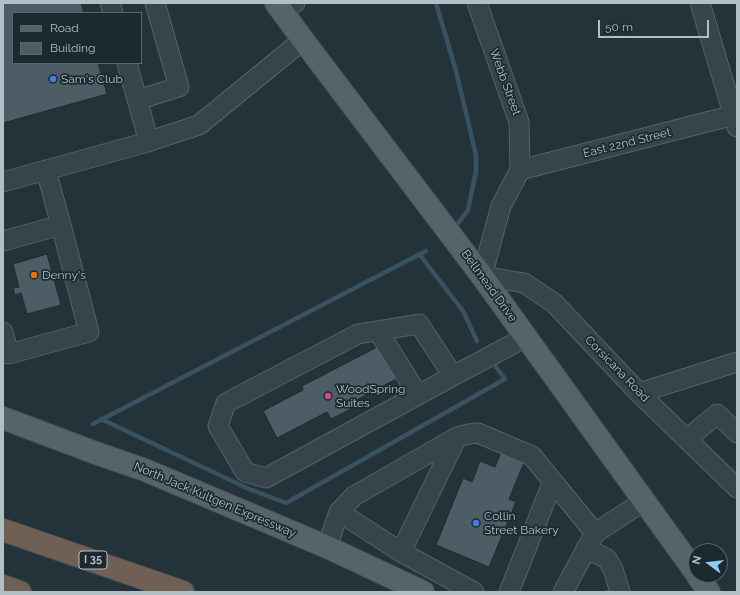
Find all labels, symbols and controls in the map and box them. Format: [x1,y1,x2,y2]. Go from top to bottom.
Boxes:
legend [12,12,142,64]
scale bar [600,12,711,38]
text: 50 m [605,20,633,34]
text: Road [50,21,79,35]
text: Building [50,41,96,55]
street label: Webb Street [486,47,524,117]
place label: Sam's Club [61,72,123,86]
marker: Sam's Club [48,74,58,84]
street label: East 22nd Street [582,125,672,161]
street label: Bellmead Drive [458,247,520,325]
place label: Denny's [42,268,86,282]
marker: Denny's [29,270,39,280]
street label: Corsicana Road [582,333,652,405]
place label: WoodSpring Suites [336,382,405,410]
marker: WoodSpring Suites [323,391,333,401]
street label: North Jack Kultgen Expressway [132,459,298,541]
place label: Collin Street Bakery [484,509,559,537]
marker: Collin Street Bakery [471,518,481,528]
north arrow [688,543,728,583]
road number: I 35 [79,551,107,569]
text: N [690,554,704,566]

